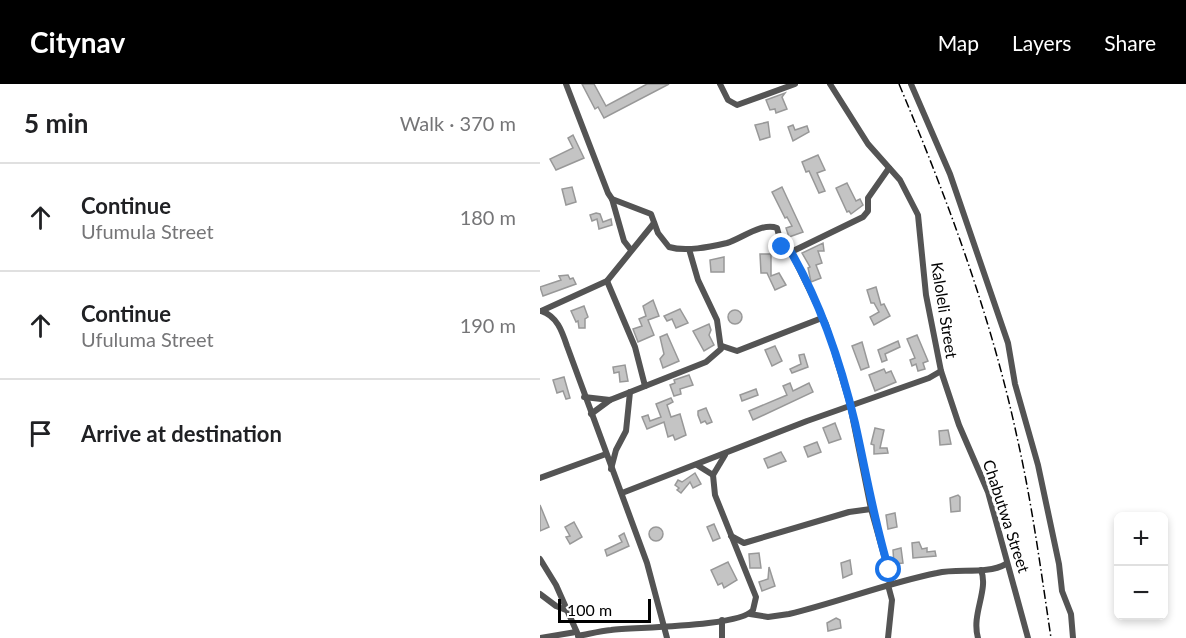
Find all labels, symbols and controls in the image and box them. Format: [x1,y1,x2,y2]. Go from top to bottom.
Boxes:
text: Citynav [30,25,125,59]
text: Map [938,30,979,55]
text: Layers [1012,30,1071,55]
text: Share [1104,30,1156,55]
text: 5 min [24,107,88,139]
text: Walk · 370 m [400,111,516,135]
text: Continue [81,192,171,219]
icon: ahead [24,201,57,234]
text: 180 m [460,205,516,229]
text: Ufumula Street [81,219,214,243]
route end [768,233,794,259]
street label: Kaloleli Street [928,260,962,360]
text: Continue [81,300,171,327]
icon: ahead [24,309,57,342]
text: 190 m [460,313,516,337]
text: Ufuluma Street [81,327,214,351]
icon: arrive [24,417,57,450]
text: Arrive at destination [81,420,282,447]
street label: Chabutwa Street [980,457,1034,575]
map controls [1114,512,1168,620]
button: + [1114,512,1168,566]
route start [875,556,901,582]
button: − [1114,566,1168,620]
scale bar [558,596,651,624]
text: 100 m [567,600,612,619]

